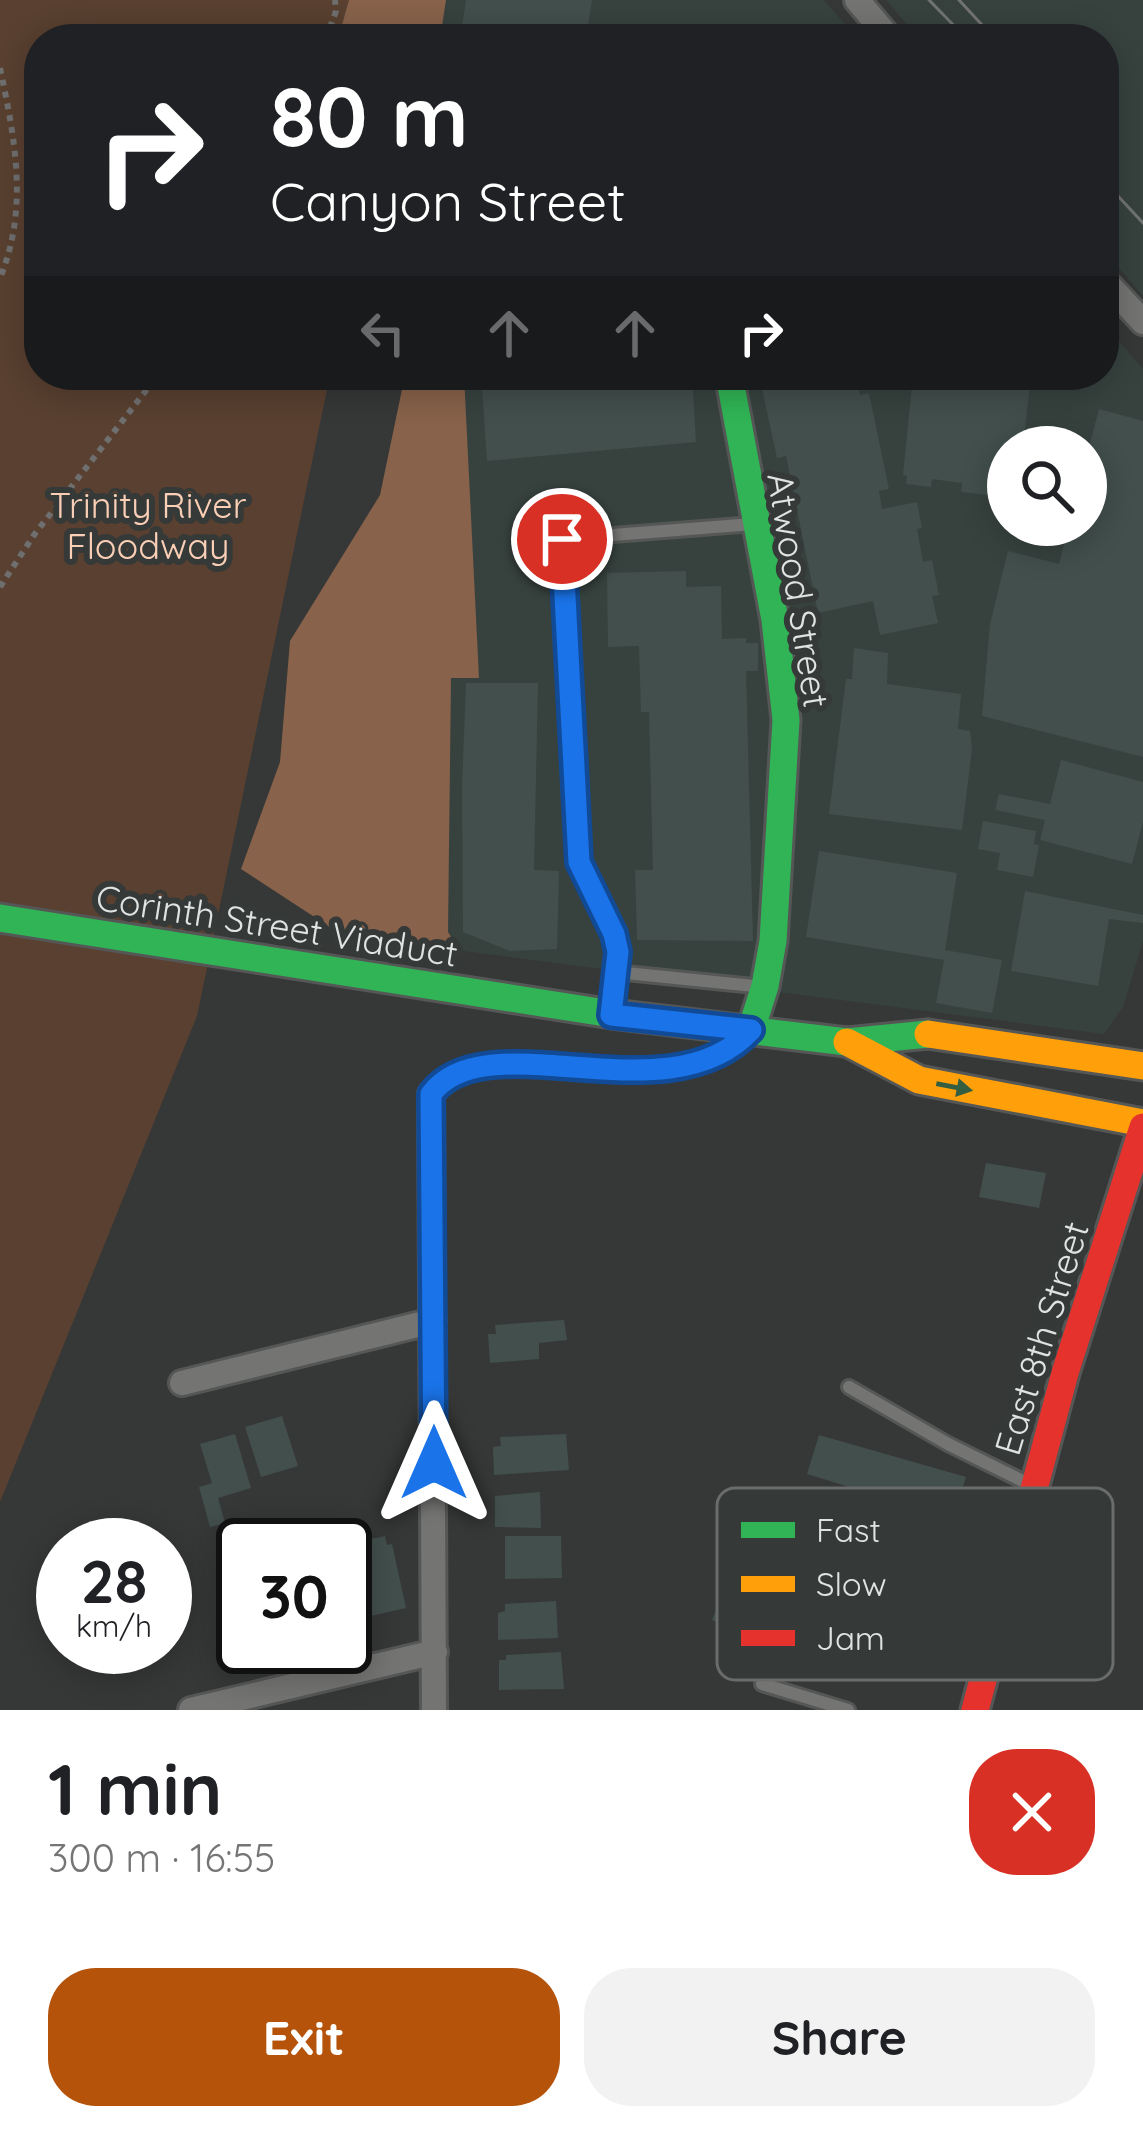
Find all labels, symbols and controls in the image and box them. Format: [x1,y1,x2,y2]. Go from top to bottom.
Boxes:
text: 80 m [270,63,469,168]
icon: right [72,72,228,228]
text: Canyon Street [270,167,625,235]
icon: left [350,300,416,366]
icon: ahead [476,300,542,366]
icon: ahead [602,300,668,366]
icon: right [728,300,794,366]
map controls [987,426,1107,546]
button: search [987,426,1107,546]
street label: Atwood Street [758,469,840,711]
park label: Trinity River Floodway [49,482,247,568]
pin [511,488,613,590]
icon: arrive [529,506,595,572]
street label: Corinth Street Viaduct [93,874,461,976]
one-way arrow [936,1078,973,1097]
street label: East 8th Street [984,1216,1098,1460]
position arrow [371,1400,497,1526]
legend [717,1488,1113,1680]
text: Fast [816,1509,881,1550]
speed limit sign: 30 [216,1518,372,1674]
text: 28 [80,1543,148,1618]
text: Slow [816,1563,887,1604]
text: km/h [76,1607,152,1645]
text: Jam [816,1617,885,1658]
text: 1 min [48,1743,222,1833]
button: close [969,1749,1095,1875]
text: 300 m · 16:55 [48,1833,275,1882]
button: Exit [48,1968,560,2106]
button: Share [584,1968,1095,2106]

